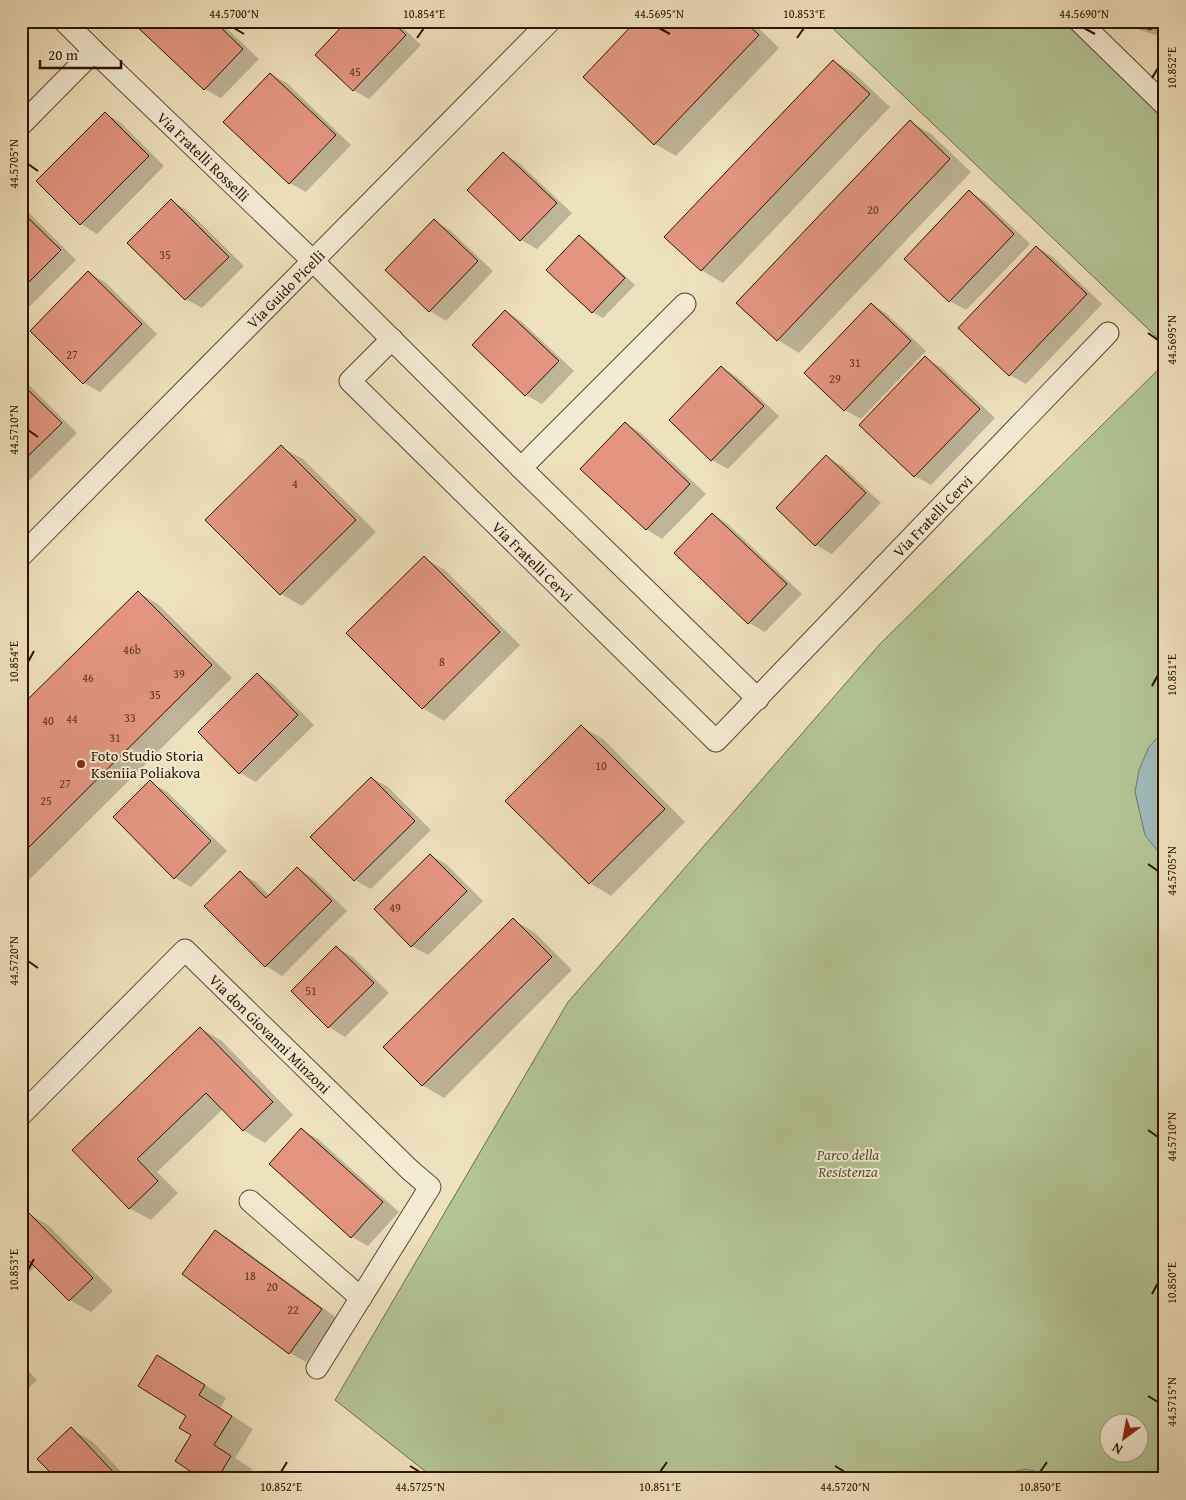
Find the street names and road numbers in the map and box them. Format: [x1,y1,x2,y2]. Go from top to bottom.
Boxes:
street label: Via Fratelli Rosselli [153,107,255,206]
street label: Via Guido Picelli [242,245,329,333]
street label: Via Fratelli Cervi [888,470,977,561]
street label: Via Fratelli Cervi [488,516,578,606]
street label: Via don Giovanni Minzoni [205,969,336,1098]

